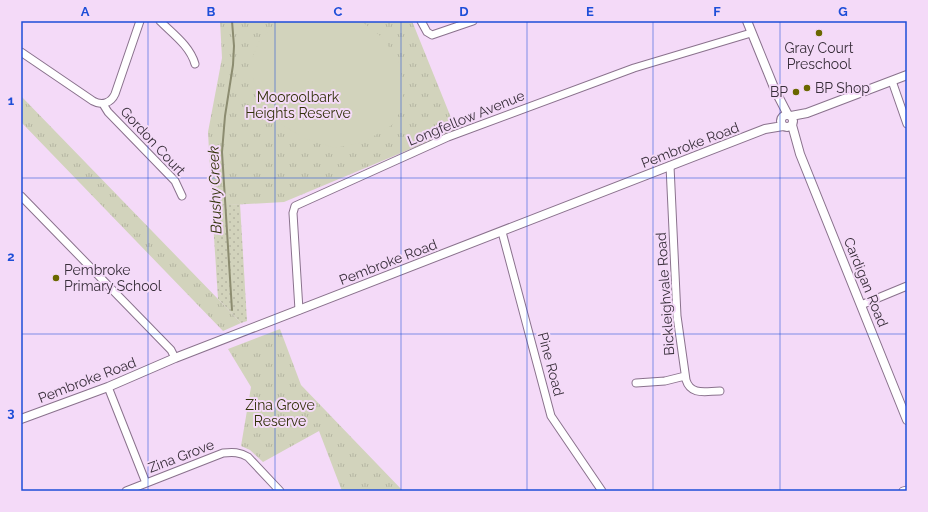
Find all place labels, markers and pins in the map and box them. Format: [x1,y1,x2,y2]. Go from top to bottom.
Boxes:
marker: Gray Court Preschool [814,28,824,38]
place label: Gray Court Preschool [785,40,854,72]
place label: BP Shop [815,80,870,96]
marker: BP Shop [802,83,812,93]
place label: BP [770,84,788,100]
marker: BP [791,87,801,97]
place label: Pembroke Primary School [64,262,162,294]
marker: Pembroke Primary School [51,273,61,283]

